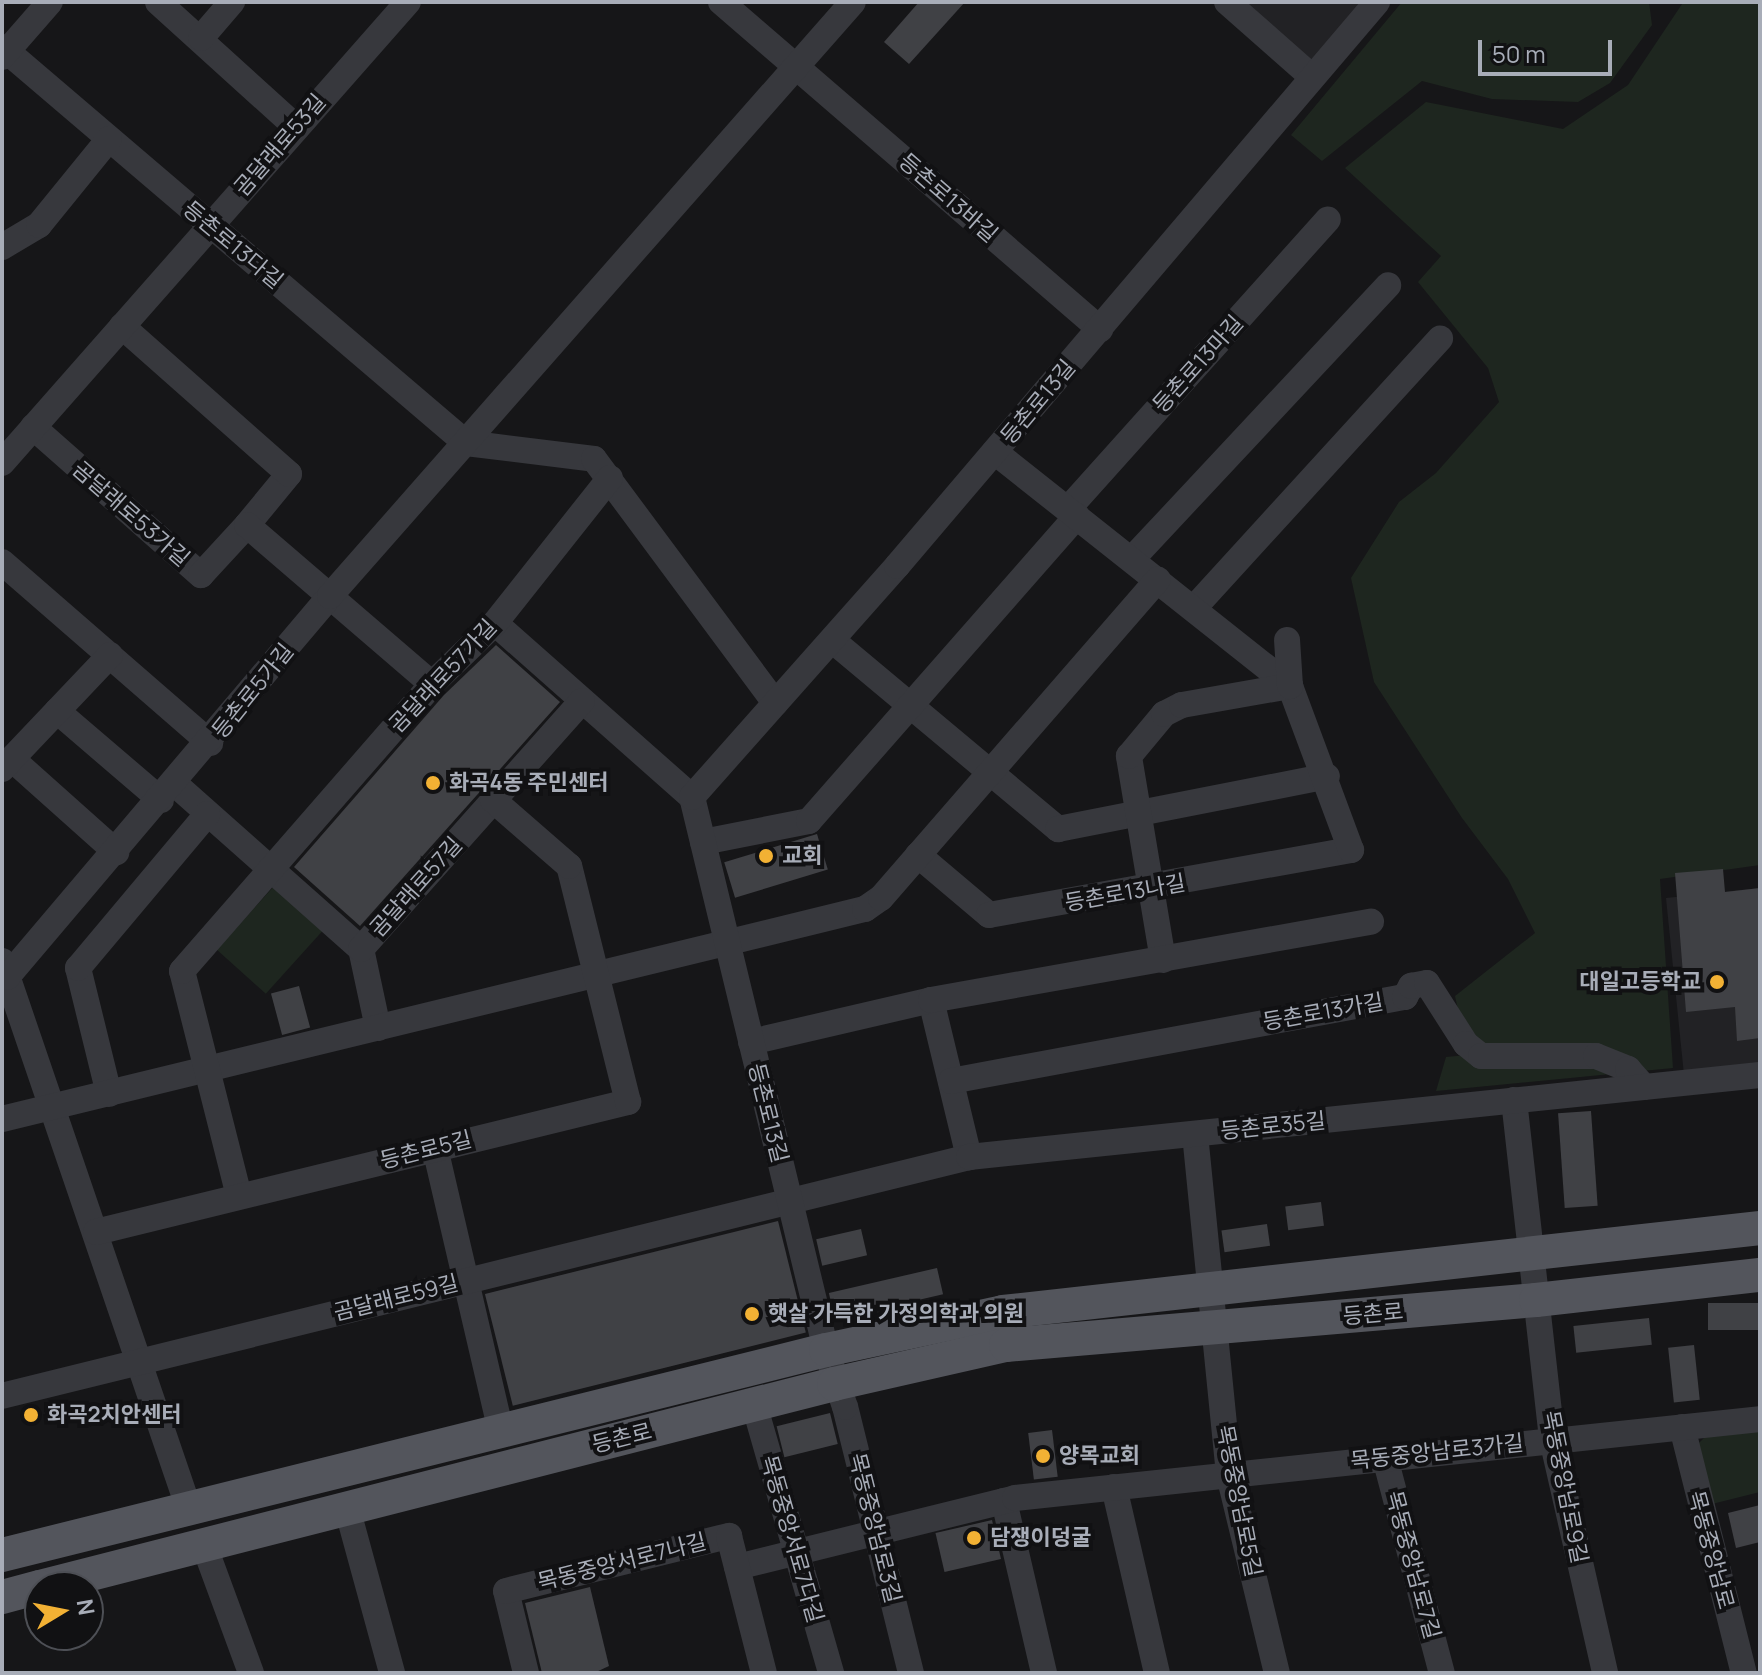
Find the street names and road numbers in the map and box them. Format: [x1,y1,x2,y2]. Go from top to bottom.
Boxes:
street label: 곰달래로53길 [229,89,331,201]
street label: 등촌로13바길 [893,148,1003,248]
street label: 등촌로13다길 [178,196,288,294]
street label: 등촌로13마길 [1147,310,1249,418]
street label: 등촌로13길 [995,355,1081,449]
street label: 곰달래로53가길 [67,456,195,572]
street label: 곰달래로57가길 [384,614,502,738]
street label: 등촌로5가길 [207,638,299,744]
street label: 곰달래로57길 [364,832,468,942]
street label: 등촌로13나길 [1063,869,1187,917]
street label: 등촌로13가길 [1261,988,1385,1036]
street label: 등촌로13길 [743,1060,793,1166]
street label: 등촌로35길 [1219,1107,1327,1145]
street label: 등촌로5길 [377,1126,475,1174]
street label: 곰달래로59길 [331,1270,461,1326]
street label: 등촌로 [1342,1298,1404,1330]
street label: 목동중앙남로9길 [1537,1408,1593,1566]
street label: 등촌로 [589,1418,655,1458]
street label: 목동중앙남로5길 [1211,1423,1267,1579]
street label: 목동중앙남로3가길 [1349,1430,1525,1474]
street label: 목동중앙남로3길 [844,1450,906,1606]
street label: 목동중앙서로7다길 [755,1452,829,1626]
street label: 목동중앙남로7길 [1380,1488,1446,1642]
street label: 목동중앙남로 [1683,1488,1739,1612]
street label: 목동중앙서로7나길 [535,1528,709,1596]

